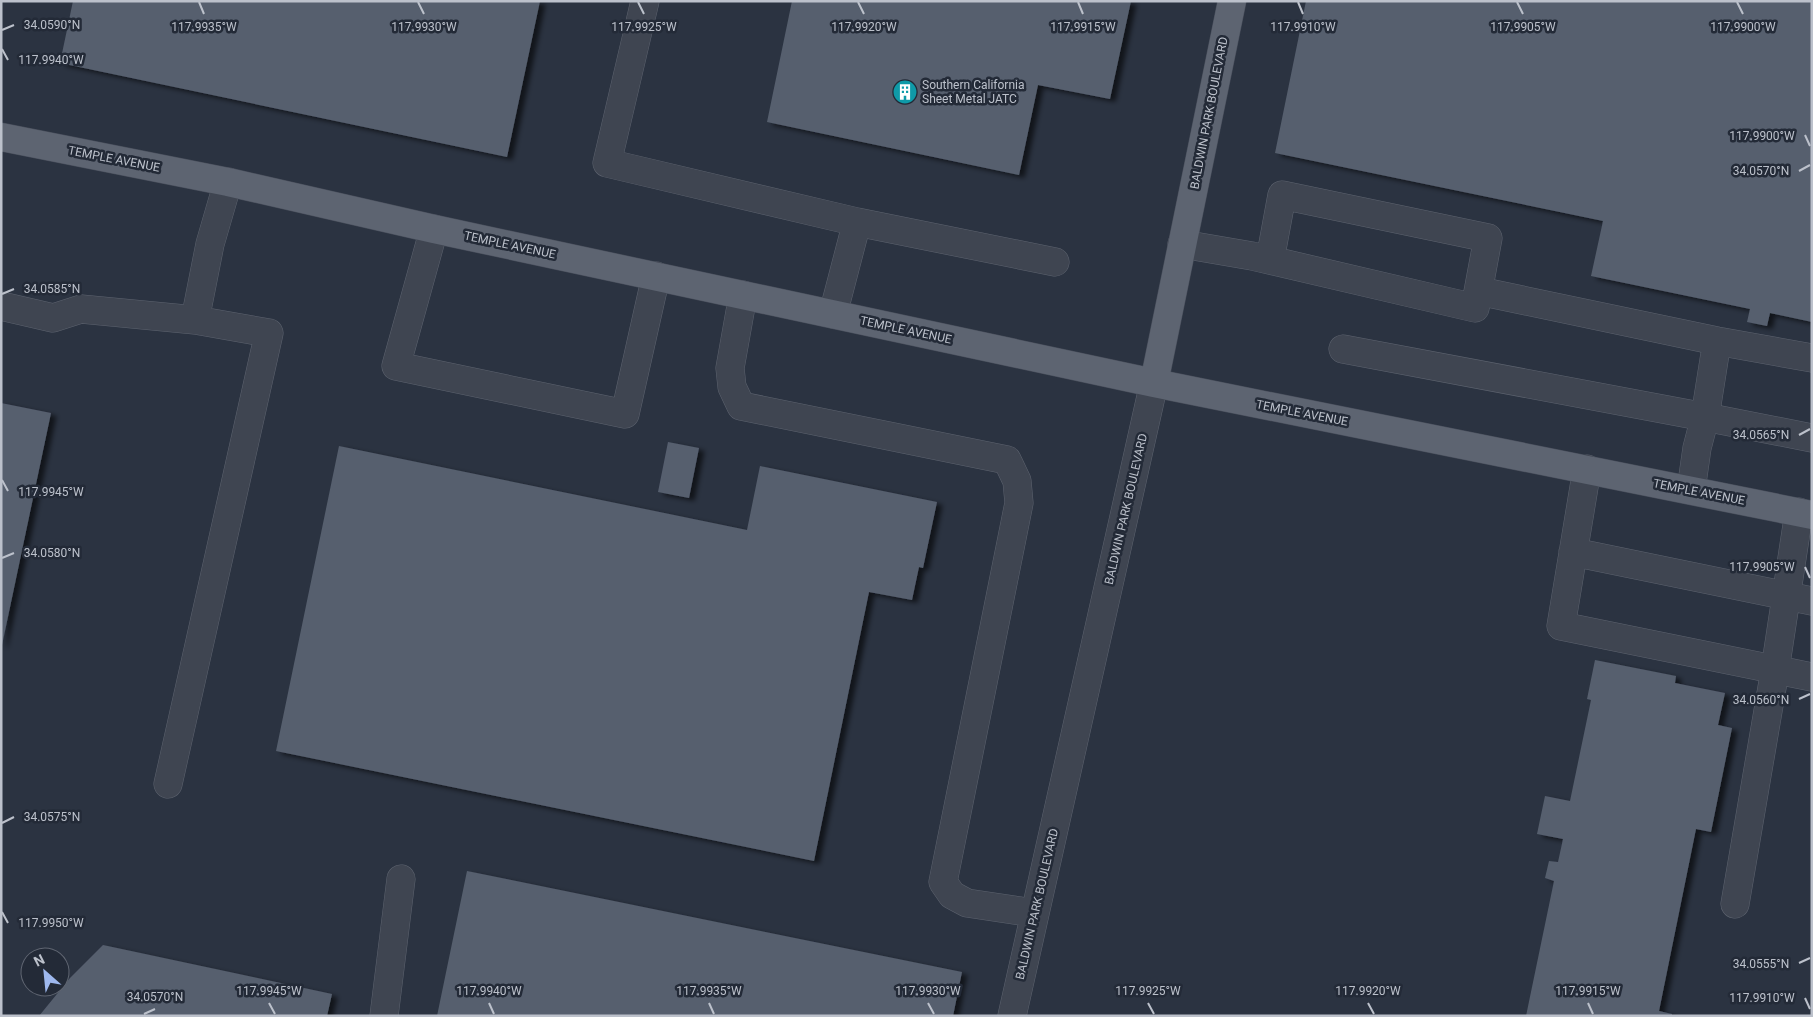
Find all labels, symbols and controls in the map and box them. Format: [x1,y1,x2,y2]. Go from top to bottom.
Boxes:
text: 34.0590°N [24,18,80,32]
text: 117.9935°W [171,20,237,34]
text: 117.9930°W [391,20,457,34]
text: 117.9925°W [611,20,677,34]
text: 117.9920°W [831,20,897,34]
text: 117.9915°W [1050,20,1116,34]
text: 117.9910°W [1270,20,1336,34]
text: 117.9905°W [1490,20,1556,34]
text: 117.9900°W [1710,20,1776,34]
street label: BALDWIN PARK BOULEVARD [1187,36,1231,190]
text: 117.9940°W [18,53,84,67]
place label: Southern California Sheet Metal JATC [922,78,1024,106]
building icon: Southern California Sheet Metal JATC [892,79,918,105]
text: 117.9900°W [1729,129,1795,143]
street label: TEMPLE AVENUE [67,143,161,175]
text: 34.0570°N [1733,164,1789,178]
street label: TEMPLE AVENUE [463,228,557,262]
text: 34.0585°N [24,282,80,296]
street label: TEMPLE AVENUE [859,313,953,347]
street label: TEMPLE AVENUE [1255,397,1349,429]
text: 34.0565°N [1733,428,1789,442]
street label: BALDWIN PARK BOULEVARD [1102,432,1150,586]
street label: TEMPLE AVENUE [1652,476,1746,508]
text: 117.9945°W [18,485,84,499]
text: 34.0580°N [24,546,80,560]
text: 117.9905°W [1729,560,1795,574]
text: 34.0560°N [1733,693,1789,707]
text: 34.0575°N [24,810,80,824]
street label: BALDWIN PARK BOULEVARD [1013,827,1061,981]
text: 117.9950°W [18,916,84,930]
north arrow [20,947,70,997]
text: N [31,951,47,970]
text: 34.0555°N [1733,957,1789,971]
text: 117.9945°W [236,984,302,998]
text: 117.9940°W [456,984,522,998]
text: 117.9935°W [676,984,742,998]
text: 117.9930°W [895,984,961,998]
text: 117.9925°W [1115,984,1181,998]
text: 117.9920°W [1335,984,1401,998]
text: 117.9915°W [1555,984,1621,998]
text: 34.0570°N [127,990,183,1004]
text: 117.9910°W [1729,991,1795,1005]

